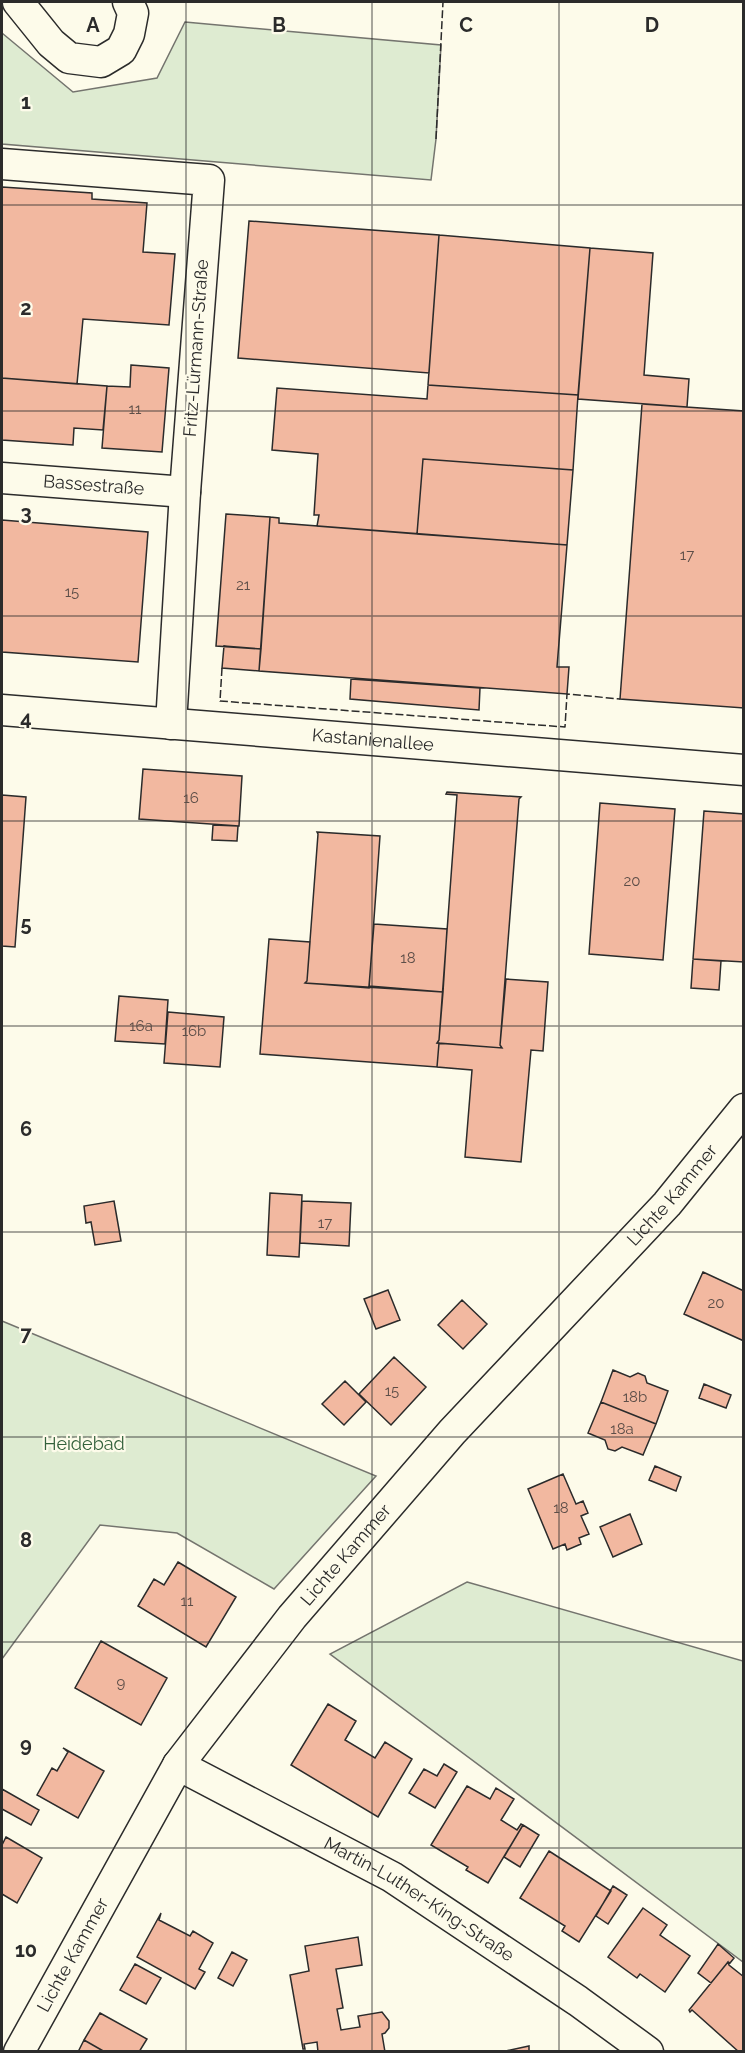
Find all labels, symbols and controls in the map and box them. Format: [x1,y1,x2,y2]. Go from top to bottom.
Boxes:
text: A [86,13,100,37]
text: B [272,13,286,37]
text: C [459,13,473,37]
text: D [645,13,659,37]
text: 1 [21,90,31,114]
street label: Fritz-Lürmann-Straße [179,258,212,438]
text: 2 [20,296,32,320]
house number: 11 [129,400,142,418]
street label: Bassestraße [43,470,145,499]
text: 3 [20,501,32,525]
house number: 17 [680,546,694,564]
house number: 21 [236,576,251,594]
house number: 15 [65,583,79,601]
text: 4 [20,706,32,730]
street label: Kastanienallee [311,724,435,755]
house number: 16 [183,789,199,807]
house number: 20 [624,872,641,890]
text: 5 [20,912,32,936]
house number: 18 [400,949,416,967]
house number: 16a [129,1017,153,1035]
house number: 16b [182,1022,206,1040]
text: 6 [20,1117,32,1141]
street label: Lichte Kammer [622,1139,722,1250]
house number: 17 [318,1214,332,1232]
house number: 20 [708,1294,725,1312]
text: 7 [20,1322,32,1346]
house number: 15 [385,1382,399,1400]
house number: 18b [623,1388,647,1406]
house number: 18a [610,1420,634,1438]
park label: Heidebad [43,1433,125,1454]
street label: Lichte Kammer [296,1499,395,1610]
house number: 18 [553,1499,569,1517]
text: 8 [20,1528,32,1552]
house number: 11 [181,1592,194,1610]
house number: 9 [117,1674,126,1692]
text: 9 [20,1733,32,1757]
street label: Martin-Luther-King-Straße [321,1832,519,1966]
street label: Lichte Kammer [32,1893,113,2015]
text: 10 [15,1938,37,1962]

